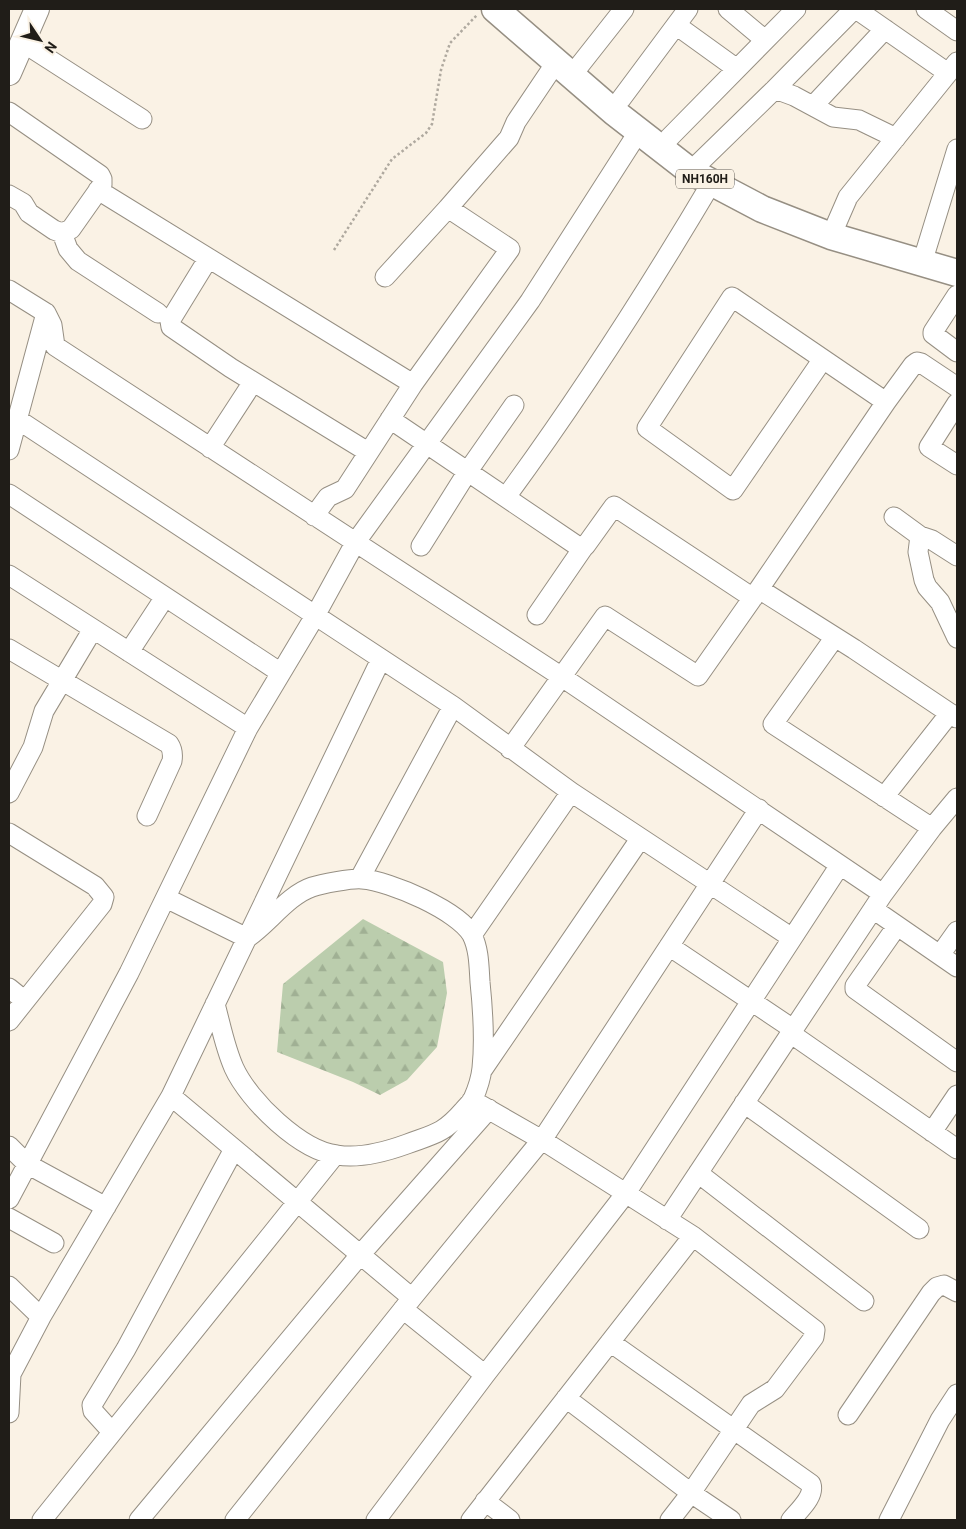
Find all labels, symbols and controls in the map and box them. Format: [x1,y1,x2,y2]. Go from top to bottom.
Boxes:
north arrow [15,15,65,65]
text: N [41,39,60,56]
road number: NH160H [676,170,734,188]

